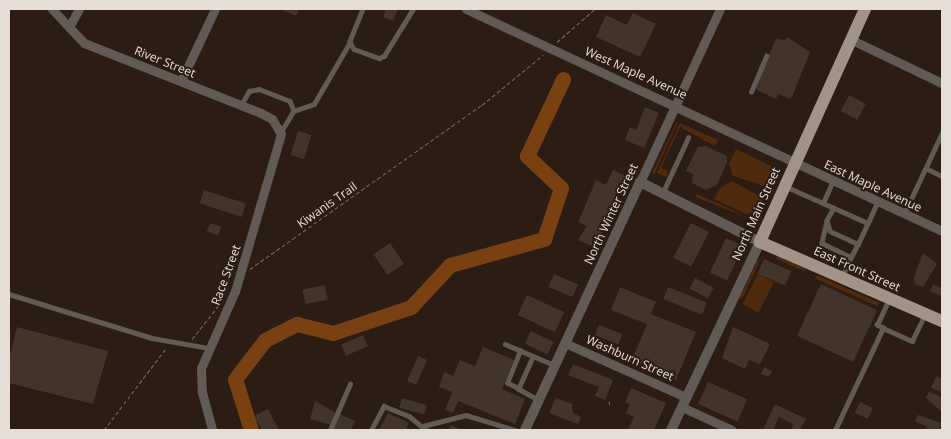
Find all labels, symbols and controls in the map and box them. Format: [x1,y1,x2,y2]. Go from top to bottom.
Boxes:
street label: River Street [132,43,198,81]
street label: West Maple Avenue [583,44,689,102]
street label: East Maple Avenue [822,157,924,215]
street label: North Winter Street [581,161,641,267]
street label: North Main Street [729,165,783,263]
street label: Kiwanis Trail [294,179,360,231]
street label: Race Street [208,243,244,307]
street label: East Front Street [812,244,902,294]
street label: Washburn Street [584,332,676,384]

